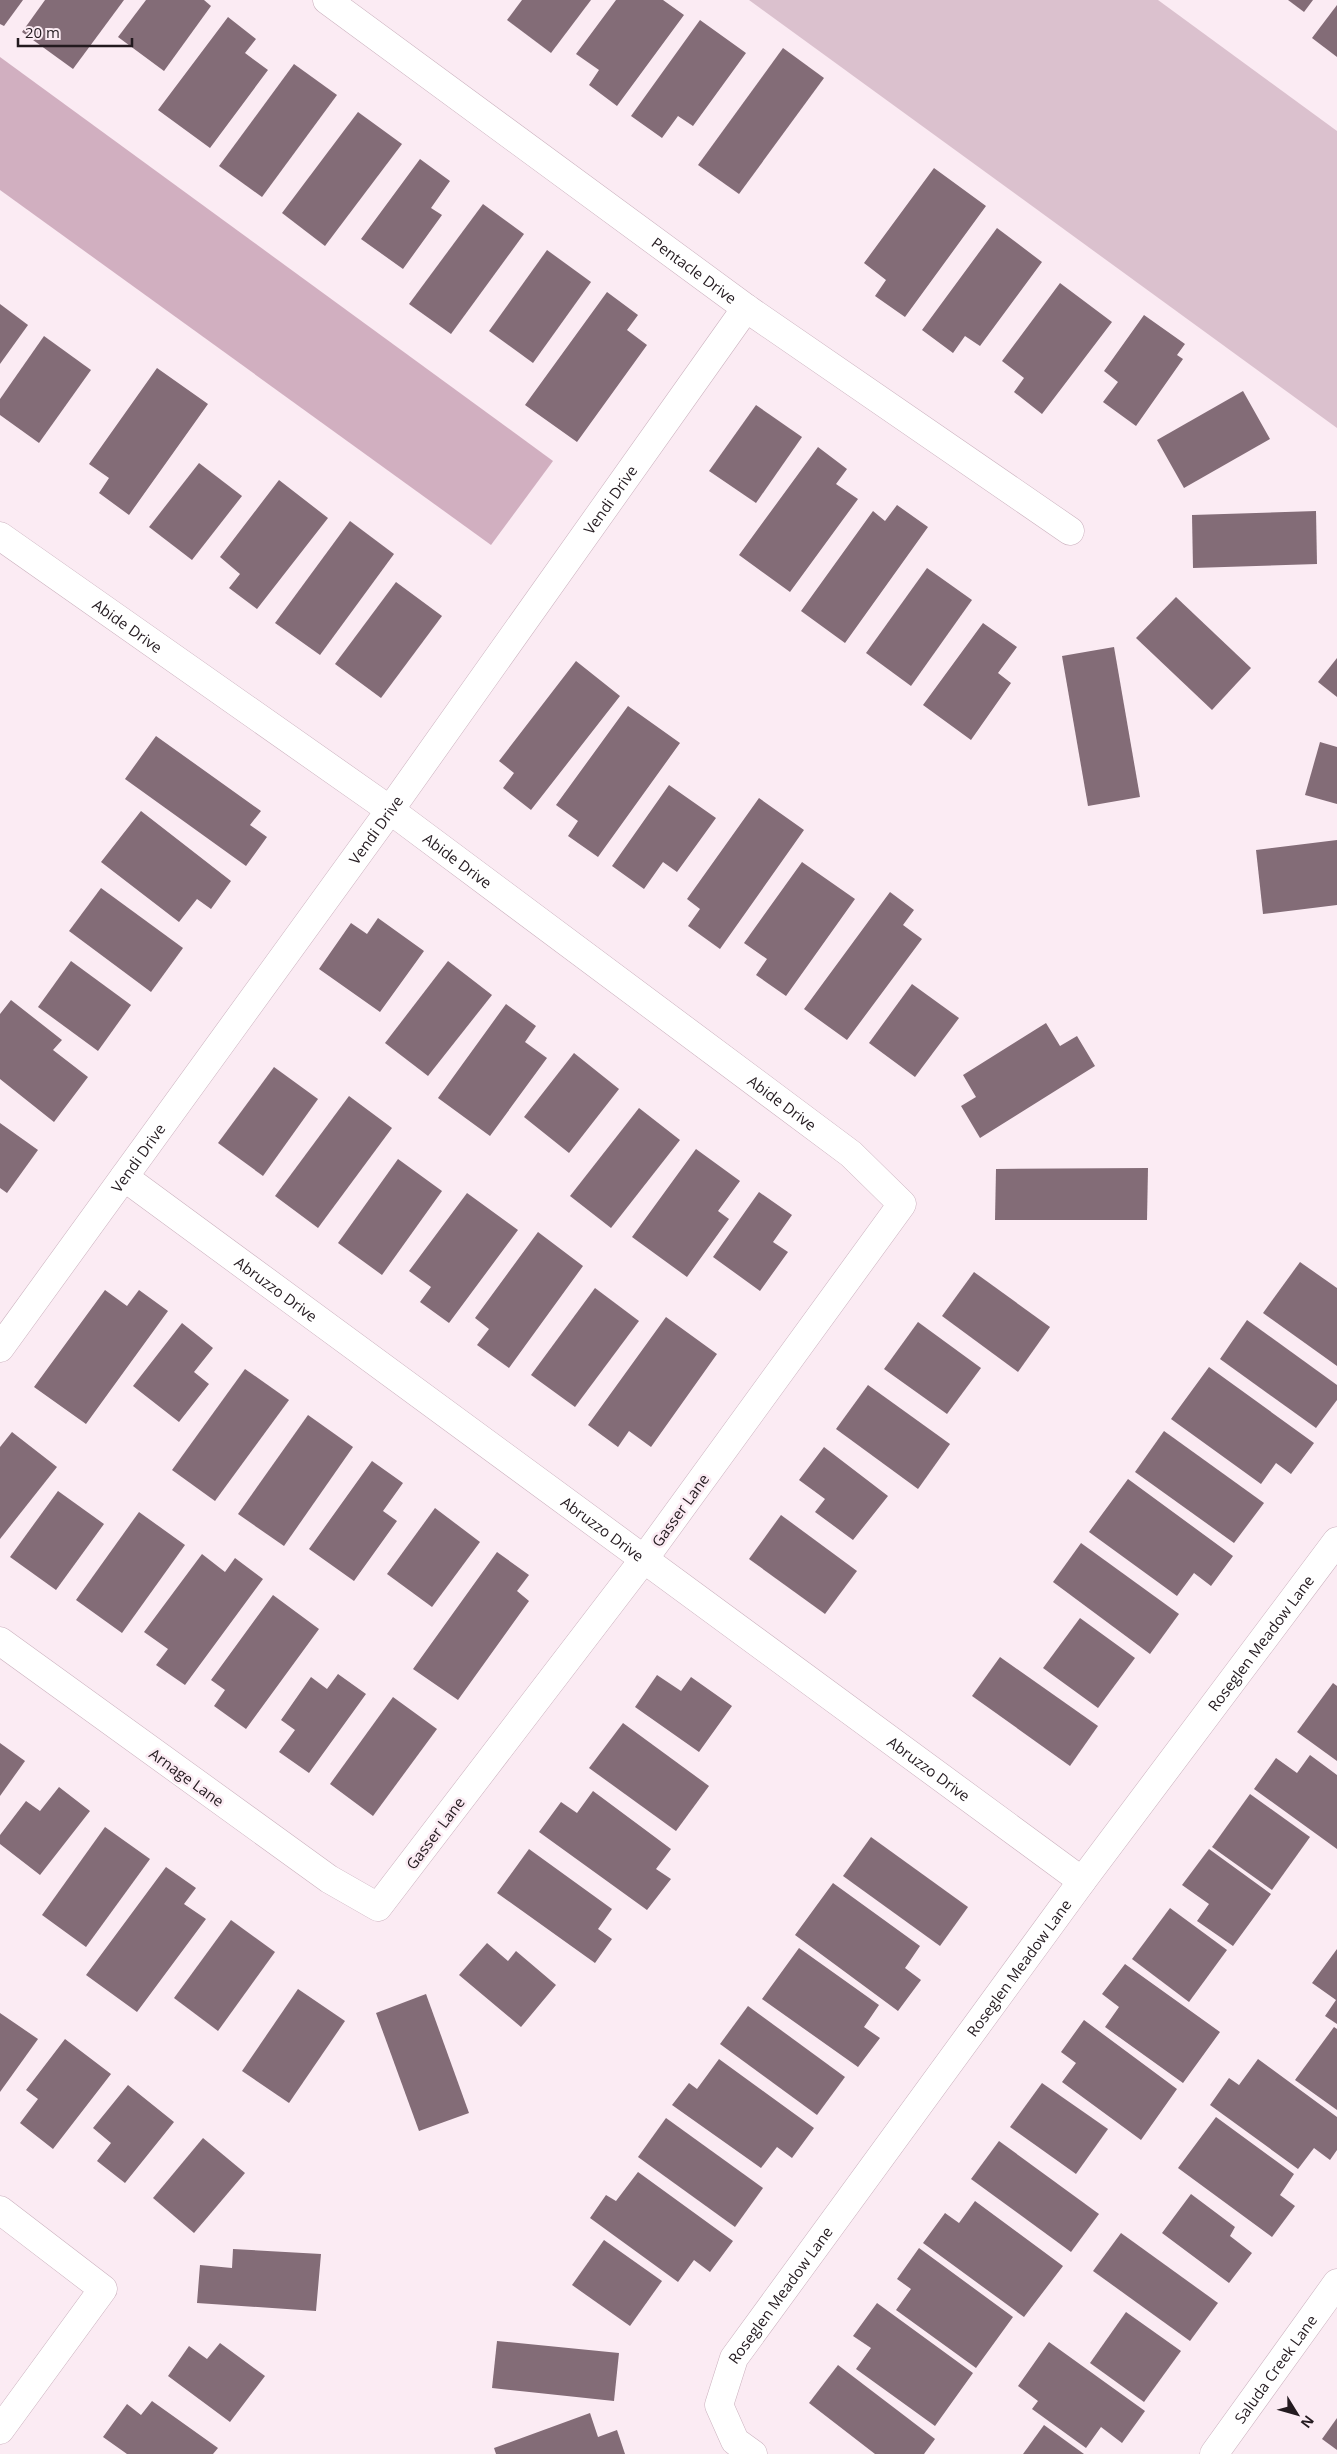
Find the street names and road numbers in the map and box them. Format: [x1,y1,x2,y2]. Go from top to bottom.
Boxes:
street label: Pentacle Drive [648,232,741,308]
street label: Vendi Drive [579,461,641,538]
street label: Abide Drive [89,594,166,657]
street label: Vendi Drive [344,791,407,868]
street label: Abide Drive [419,828,496,893]
street label: Abide Drive [744,1070,821,1135]
street label: Vendi Drive [106,1119,170,1196]
street label: Abruzzo Drive [231,1252,322,1326]
street label: Gasser Lane [647,1469,713,1551]
street label: Abruzzo Drive [557,1492,648,1566]
street label: Roseglen Meadow Lane [1203,1571,1318,1715]
street label: Abruzzo Drive [884,1732,974,1806]
street label: Arnage Lane [146,1743,228,1811]
street label: Gasser Lane [401,1793,469,1873]
street label: Roseglen Meadow Lane [962,1895,1075,2040]
street label: Roseglen Meadow Lane [723,2222,837,2368]
street label: Saluda Creek Lane [1229,2311,1321,2427]

